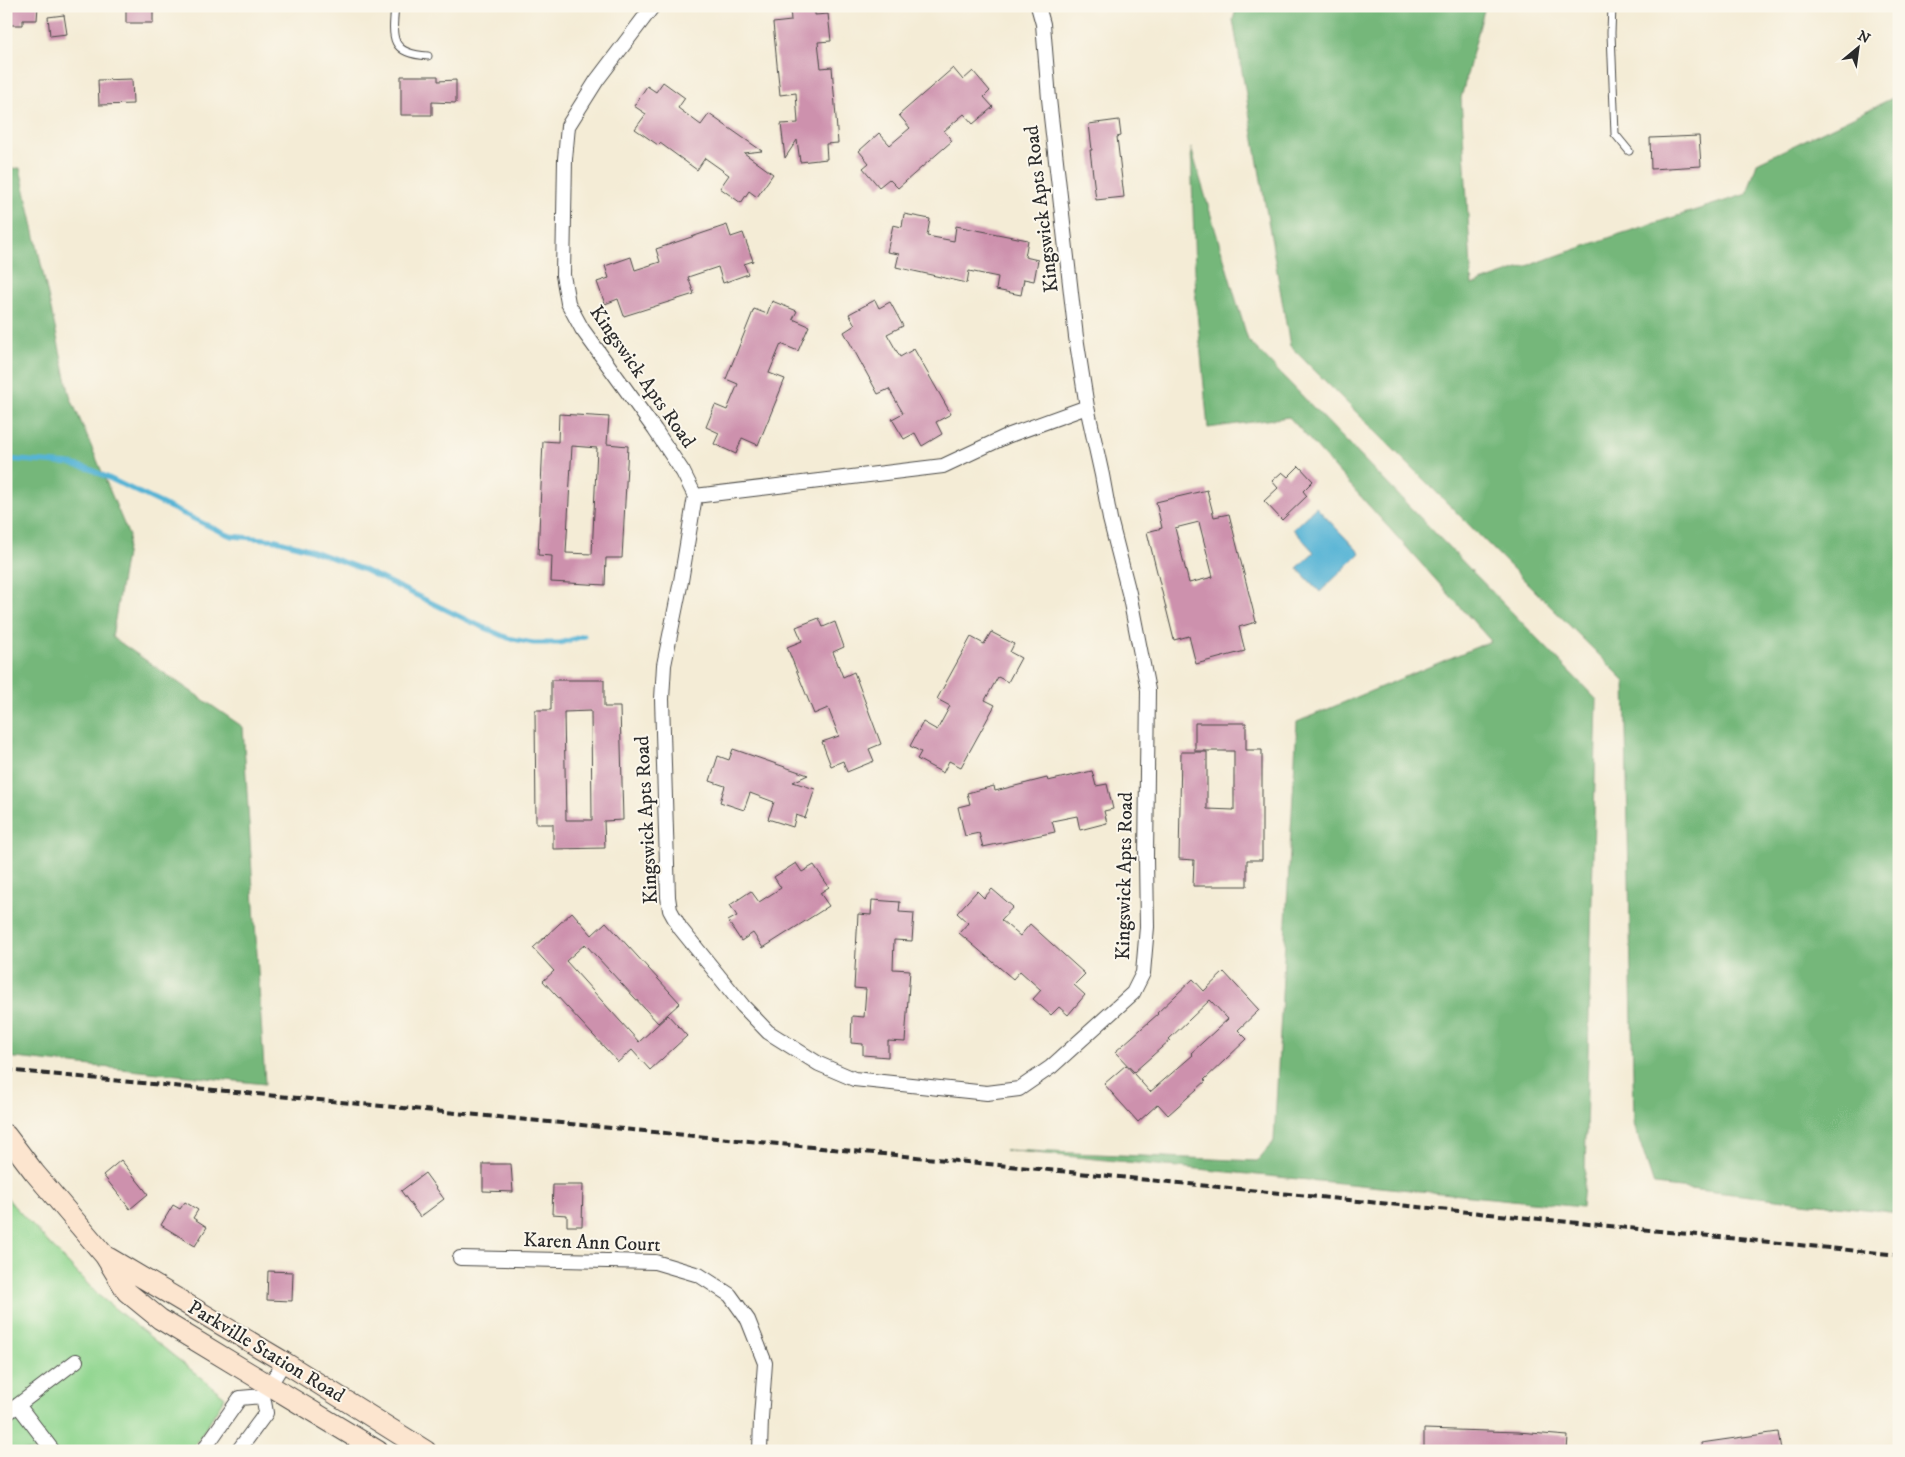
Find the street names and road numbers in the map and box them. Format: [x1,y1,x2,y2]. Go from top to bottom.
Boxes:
street label: Kingswick Apts Road [1019,124,1065,294]
street label: Kingswick Apts Road [583,301,701,453]
street label: Kingswick Apts Road [630,735,664,905]
street label: Kingswick Apts Road [1111,792,1139,960]
street label: Karen Ann Court [523,1228,661,1258]
street label: Parkville Station Road [183,1295,349,1409]

